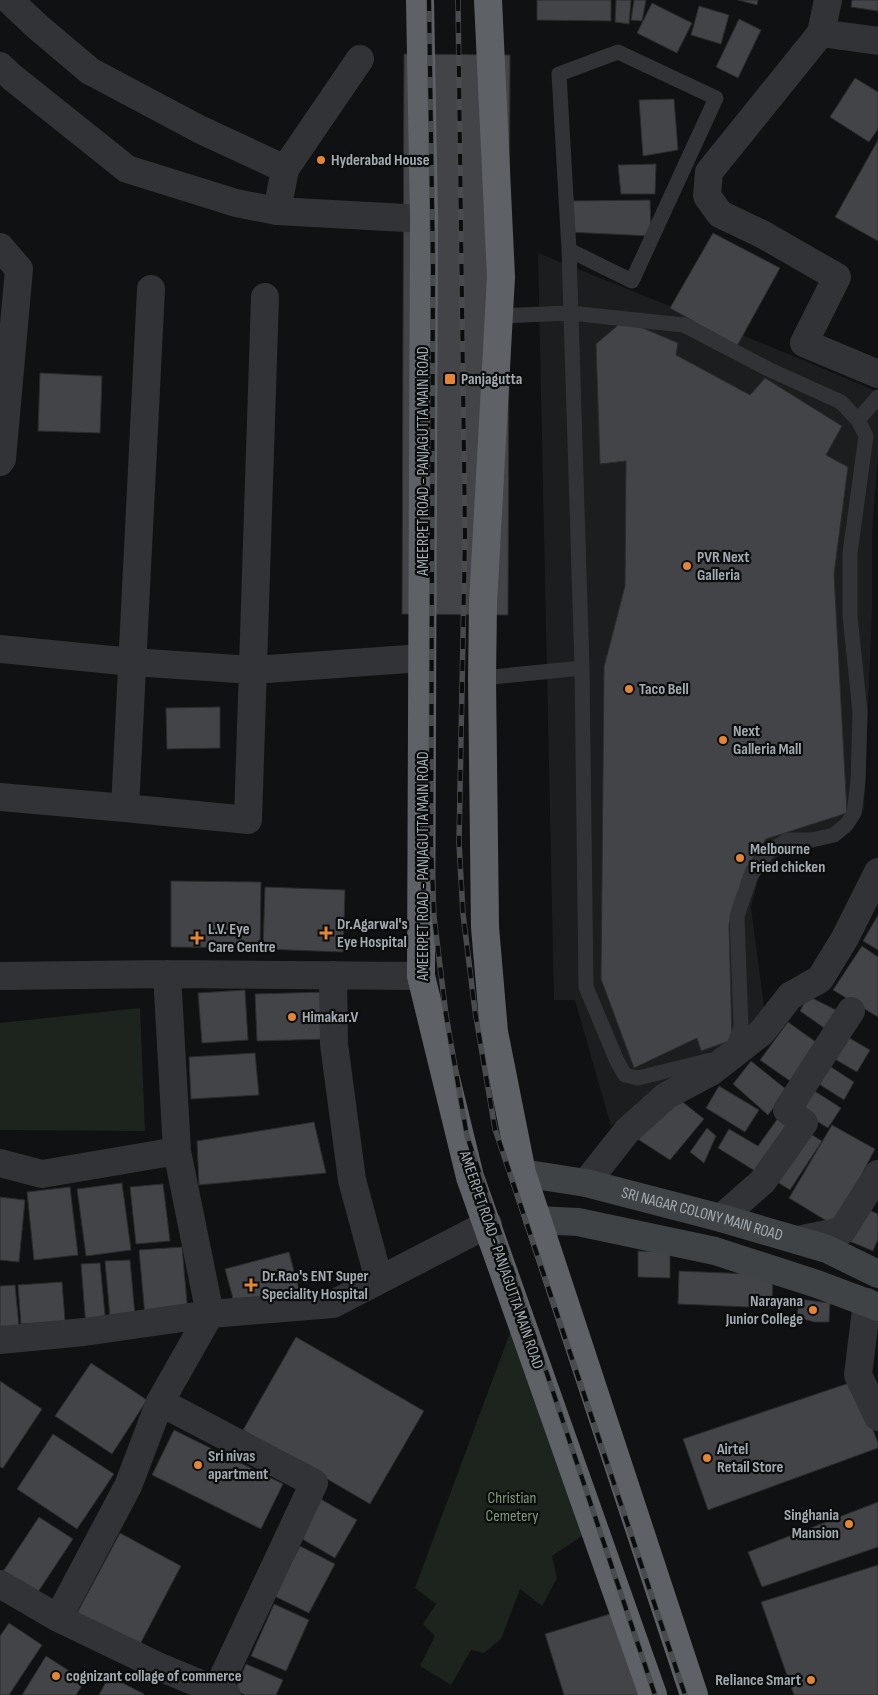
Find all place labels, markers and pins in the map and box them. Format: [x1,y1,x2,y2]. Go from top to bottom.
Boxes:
place label: Hyderabad House [331,151,430,170]
marker: Hyderabad House [315,154,327,166]
place label: Panjagutta [461,370,522,389]
marker: Panjagutta [443,372,457,386]
place label: PVR Next Galleria [697,548,750,585]
marker: PVR Next Galleria [681,560,693,572]
place label: Taco Bell [639,680,689,699]
marker: Taco Bell [623,683,635,695]
place label: Next Galleria Mall [733,722,802,759]
marker: Next Galleria Mall [717,734,729,746]
place label: Melbourne Fried chicken [750,840,825,877]
marker: Melbourne Fried chicken [734,852,746,864]
place label: Dr.Agarwal's Eye Hospital [337,915,408,952]
place label: L.V. Eye Care Centre [208,920,276,957]
marker: Dr.Agarwal's Eye Hospital [319,926,333,940]
marker: L.V. Eye Care Centre [190,931,204,945]
place label: Himakar.V [302,1008,358,1027]
marker: Himakar.V [286,1011,298,1023]
place label: Dr.Rao's ENT Super Speciality Hospital [262,1267,369,1304]
marker: Dr.Rao's ENT Super Speciality Hospital [244,1278,258,1292]
place label: Narayana Junior College [725,1292,803,1329]
marker: Narayana Junior College [807,1304,819,1316]
place label: Airtel Retail Store [716,1440,783,1477]
place label: Sri nivas apartment [208,1447,268,1484]
marker: Airtel Retail Store [701,1452,713,1464]
marker: Sri nivas apartment [192,1459,204,1471]
place label: Singhania Mansion [784,1506,839,1543]
marker: Singhania Mansion [843,1518,855,1530]
place label: cognizant collage of commerce [66,1667,242,1686]
marker: cognizant collage of commerce [50,1670,62,1682]
place label: Reliance Smart [715,1671,801,1690]
marker: Reliance Smart [805,1674,817,1686]

